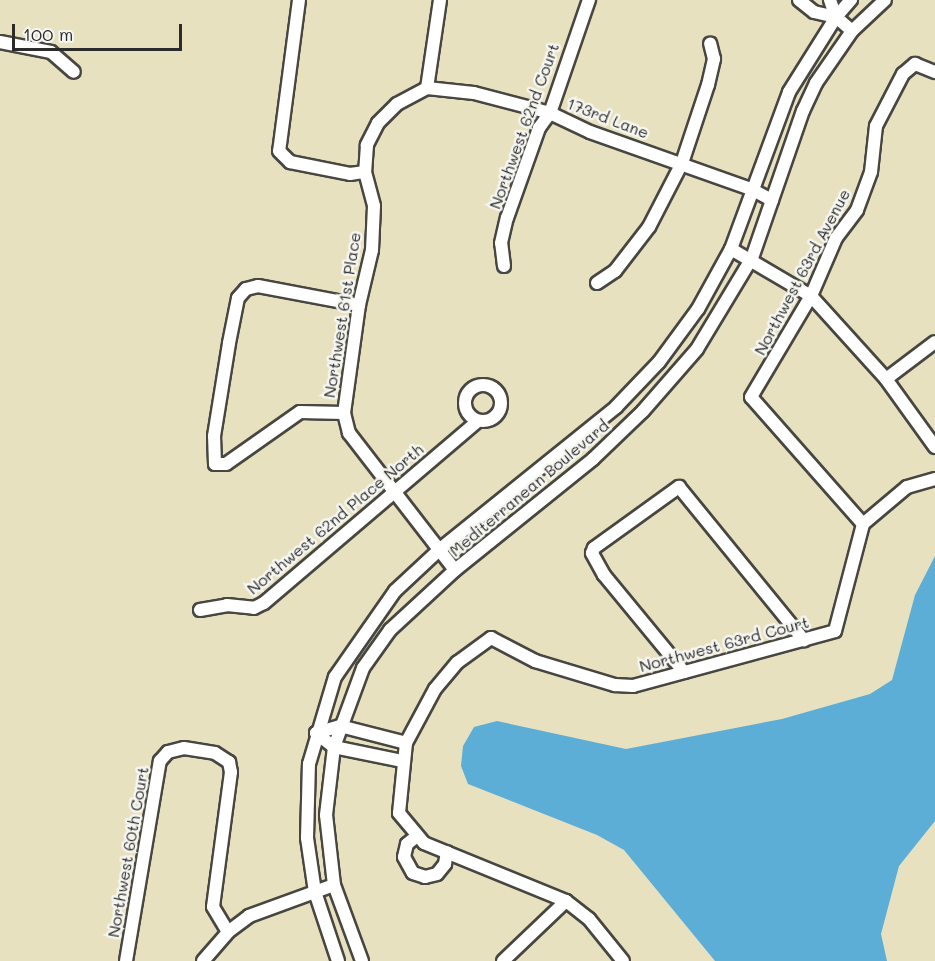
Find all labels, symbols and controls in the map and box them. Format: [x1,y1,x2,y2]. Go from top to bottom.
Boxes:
scale bar [15,12,184,50]
text: 100 m [23,22,73,46]
street label: Northwest 62nd Court [485,40,563,212]
street label: 173rd Lane [564,94,652,142]
street label: Northwest 63rd Avenue [750,186,854,358]
street label: Northwest 61st Place [319,231,365,399]
street label: Mediterranean Boulevard [445,416,613,560]
street label: Northwest 62nd Place North [243,440,427,598]
street label: Northwest 63rd Court [637,612,811,676]
street label: Northwest 60th Court [104,765,152,939]

